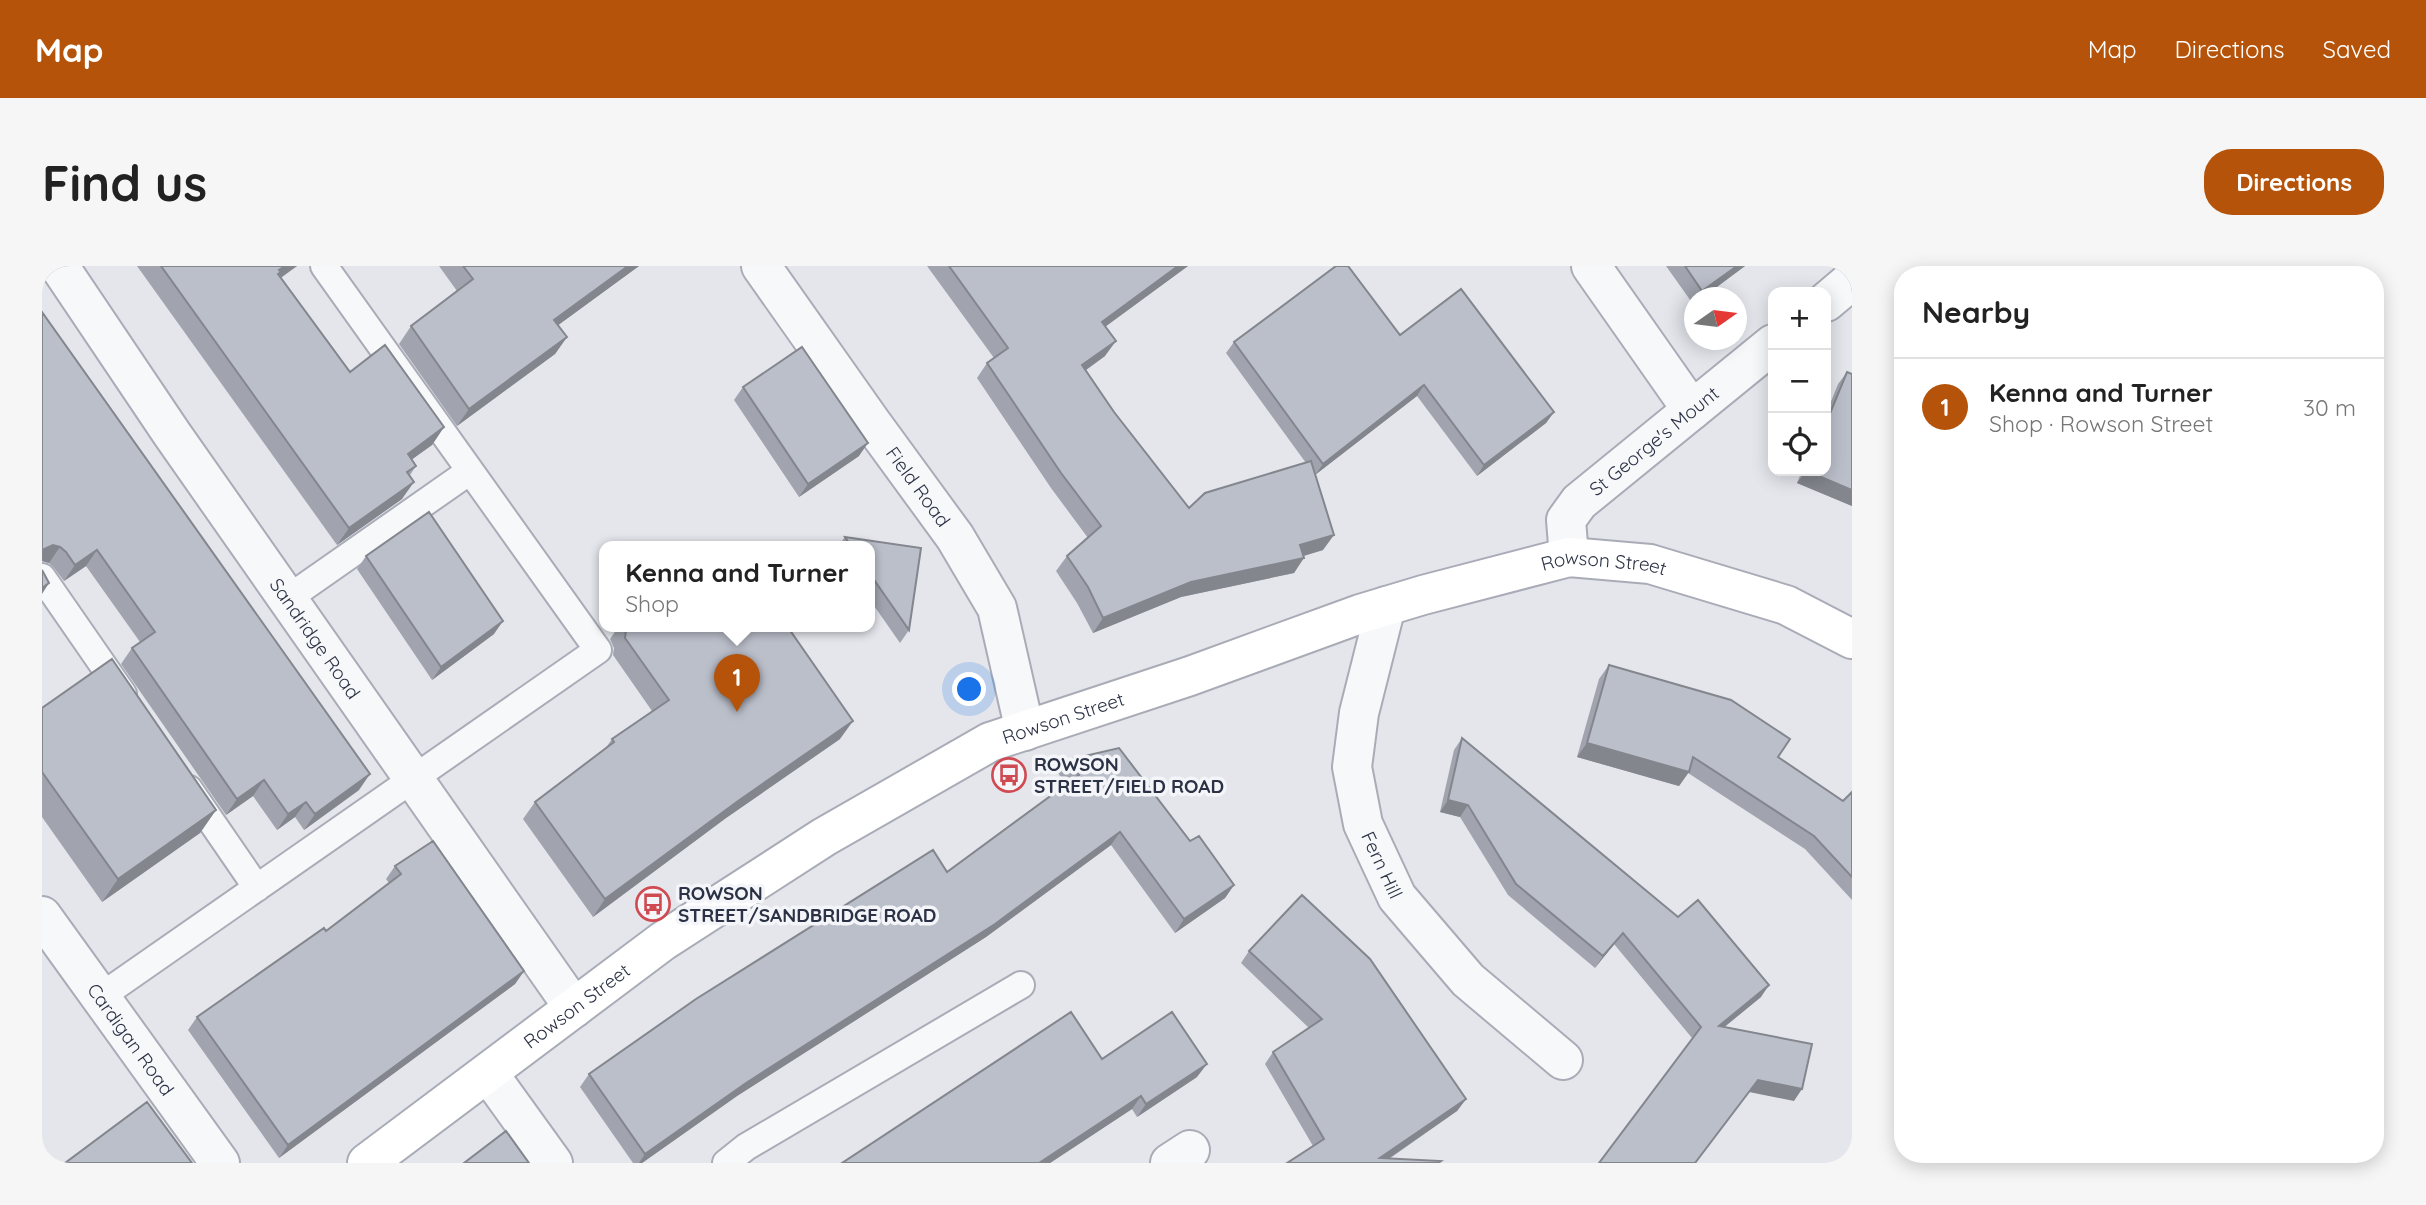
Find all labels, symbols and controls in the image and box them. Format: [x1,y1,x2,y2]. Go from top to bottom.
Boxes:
text: Map [35,29,103,70]
text: Map [2088,34,2137,64]
text: Directions [2175,34,2285,64]
text: Saved [2323,34,2391,64]
button: Directions [2204,149,2384,215]
text: Find us [42,152,207,213]
north arrow [1684,287,1747,350]
map controls [1768,287,1831,476]
button: + [1768,287,1831,350]
text: Nearby [1922,293,2030,331]
button: − [1768,350,1831,413]
text: Kenna and Turner [1989,376,2213,409]
street label: St George's Mount [1584,381,1724,501]
text: 1 [1941,393,1949,422]
text: 30 m [2303,393,2356,422]
text: Shop · Rowson Street [1989,409,2213,438]
button: locate [1768,413,1831,476]
street label: Field Road [881,442,956,532]
popup [599,541,875,632]
street label: Rowson Street [1538,545,1670,580]
text: Kenna and Turner [625,556,849,589]
street label: Sandridge Road [265,573,366,704]
text: Shop [625,589,679,618]
pin: 1 [714,654,760,712]
your location [952,672,986,706]
street label: Rowson Street [999,687,1127,749]
place label: ROWSON STREET/FIELD ROAD [1034,752,1224,798]
bus stop icon: ROWSON STREET/FIELD ROAD [990,756,1028,794]
street label: Fern Hill [1356,828,1408,902]
place label: ROWSON STREET/SANDBRIDGE ROAD [678,881,936,927]
bus stop icon: ROWSON STREET/SANDBRIDGE ROAD [634,885,672,923]
street label: Rowson Street [519,958,635,1053]
street label: Cardigan Road [82,978,179,1100]

